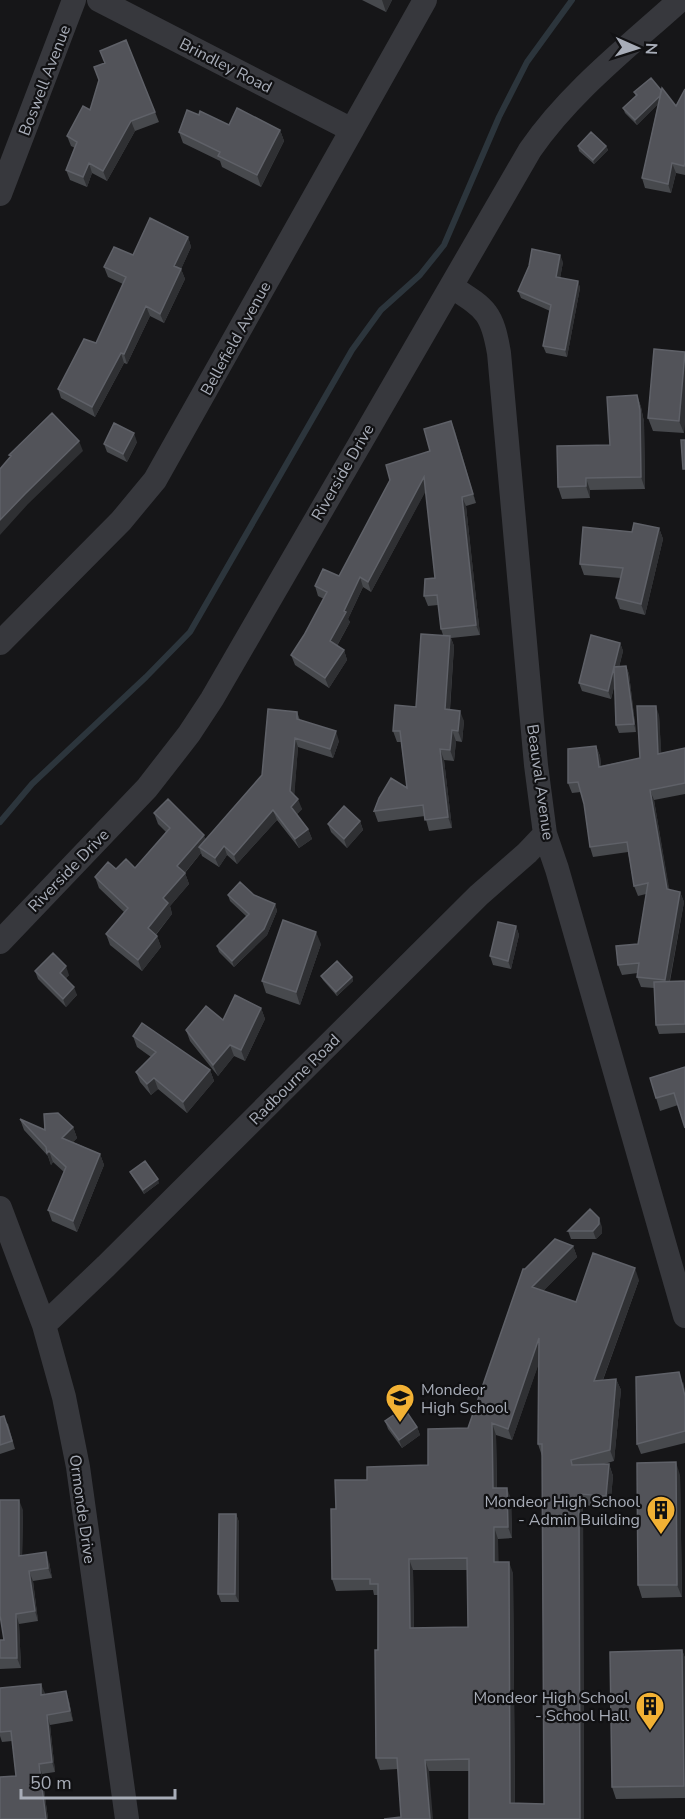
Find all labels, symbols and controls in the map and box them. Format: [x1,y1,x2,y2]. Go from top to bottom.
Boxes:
north arrow [607,18,667,78]
street label: Boswell Avenue [14,22,76,139]
street label: Brindley Road [175,33,276,99]
text: N [640,42,662,55]
street label: Bellefield Avenue [195,278,276,399]
street label: Riverside Drive [306,420,379,525]
street label: Beauval Avenue [521,723,559,841]
street label: Riverside Drive [23,824,114,917]
street label: Radbourne Road [244,1029,345,1130]
place label: Mondeor High School [421,1379,509,1419]
school or university icon: Mondeor High School [384,1382,416,1424]
street label: Ormonde Drive [63,1453,101,1565]
place label: Mondeor High School - Admin Building [484,1491,640,1531]
building icon: Mondeor High School - Admin Building [645,1494,677,1536]
place label: Mondeor High School - School Hall [473,1687,629,1727]
building icon: Mondeor High School - School Hall [634,1690,666,1732]
scale bar [21,1762,176,1800]
text: 50 m [30,1771,72,1795]

